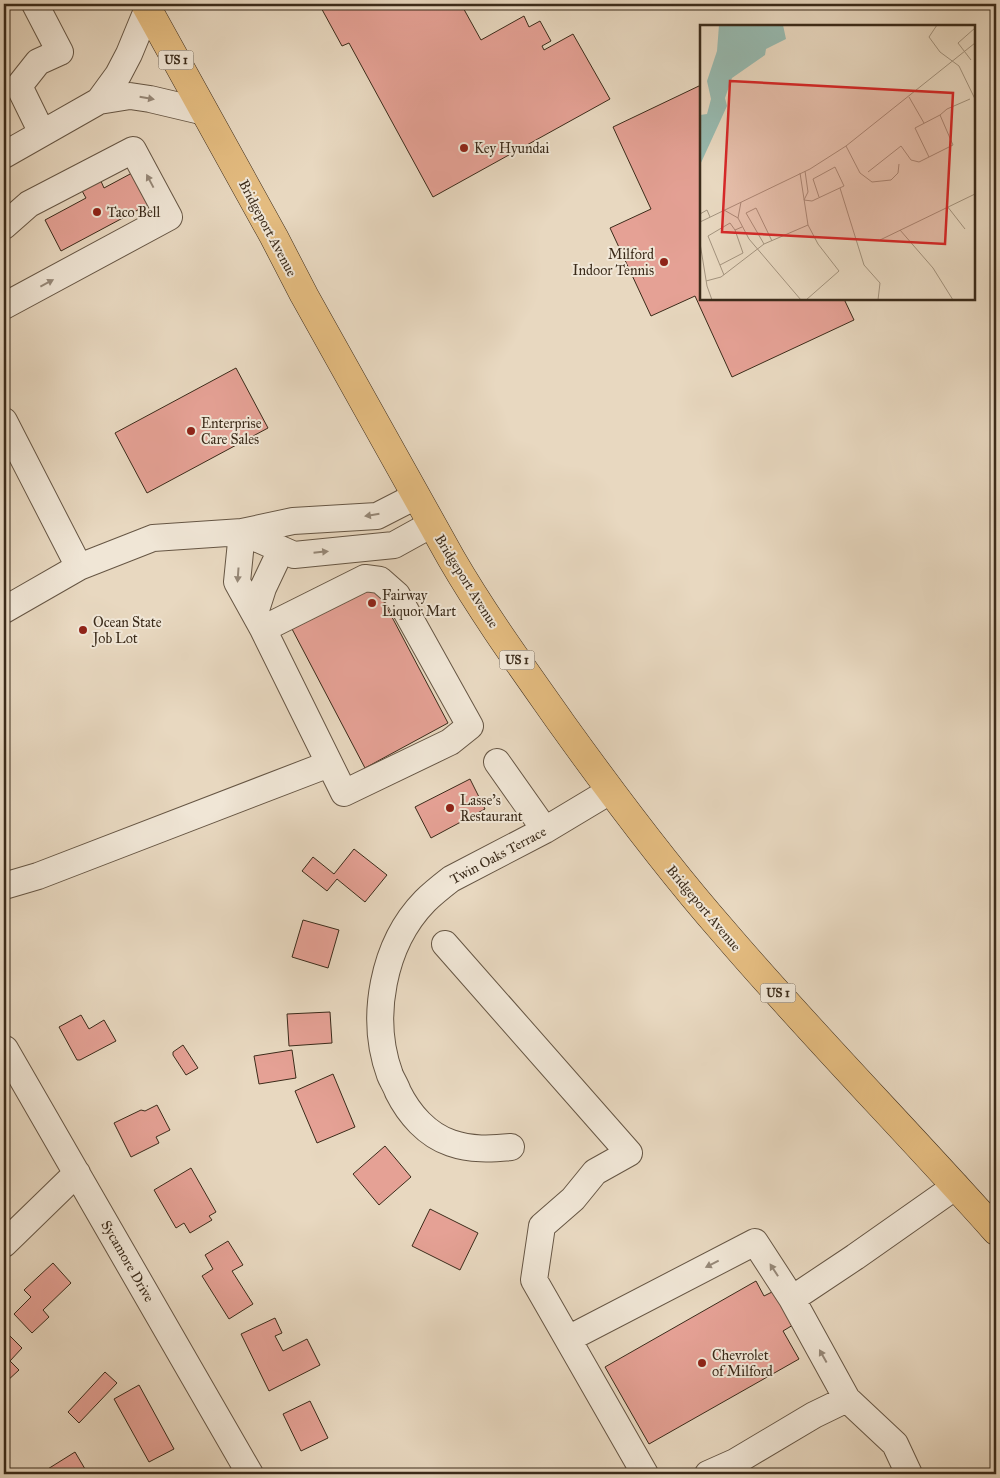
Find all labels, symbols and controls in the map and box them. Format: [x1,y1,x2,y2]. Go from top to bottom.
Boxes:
inset map [700,25,975,300]
road number: US 1 [158,50,194,70]
one-way arrow [139,95,155,103]
place label: Key Hyundai [474,140,549,157]
marker: Key Hyundai [458,142,470,154]
one-way arrow [146,174,154,188]
street label: Bridgeport Avenue [235,177,300,280]
place label: Taco Bell [107,204,161,221]
marker: Taco Bell [91,206,103,218]
place label: Milford Indoor Tennis [572,246,654,279]
marker: Milford Indoor Tennis [658,256,670,268]
one-way arrow [39,279,54,287]
place label: Enterprise Care Sales [201,415,262,448]
marker: Enterprise Care Sales [185,425,197,437]
one-way arrow [363,512,379,520]
street label: Bridgeport Avenue [431,531,502,631]
one-way arrow [313,548,329,556]
one-way arrow [234,567,242,583]
place label: Fairway Liquor Mart [382,587,456,621]
marker: Fairway Liquor Mart [366,597,378,609]
place label: Ocean State Job Lot [91,614,162,648]
marker: Ocean State Job Lot [77,624,89,636]
road number: US 1 [500,650,534,670]
place label: Lasse's Restaurant [460,792,523,825]
marker: Lasse's Restaurant [444,802,456,814]
street label: Twin Oaks Terrace [447,823,549,888]
street label: Bridgeport Avenue [663,862,745,955]
road number: US 1 [760,984,796,1002]
street label: Sycamore Drive [97,1217,158,1305]
one-way arrow [705,1260,719,1268]
one-way arrow [769,1264,778,1277]
place label: Chevrolet of Milford [712,1347,773,1380]
one-way arrow [819,1350,828,1363]
marker: Chevrolet of Milford [696,1357,708,1369]

